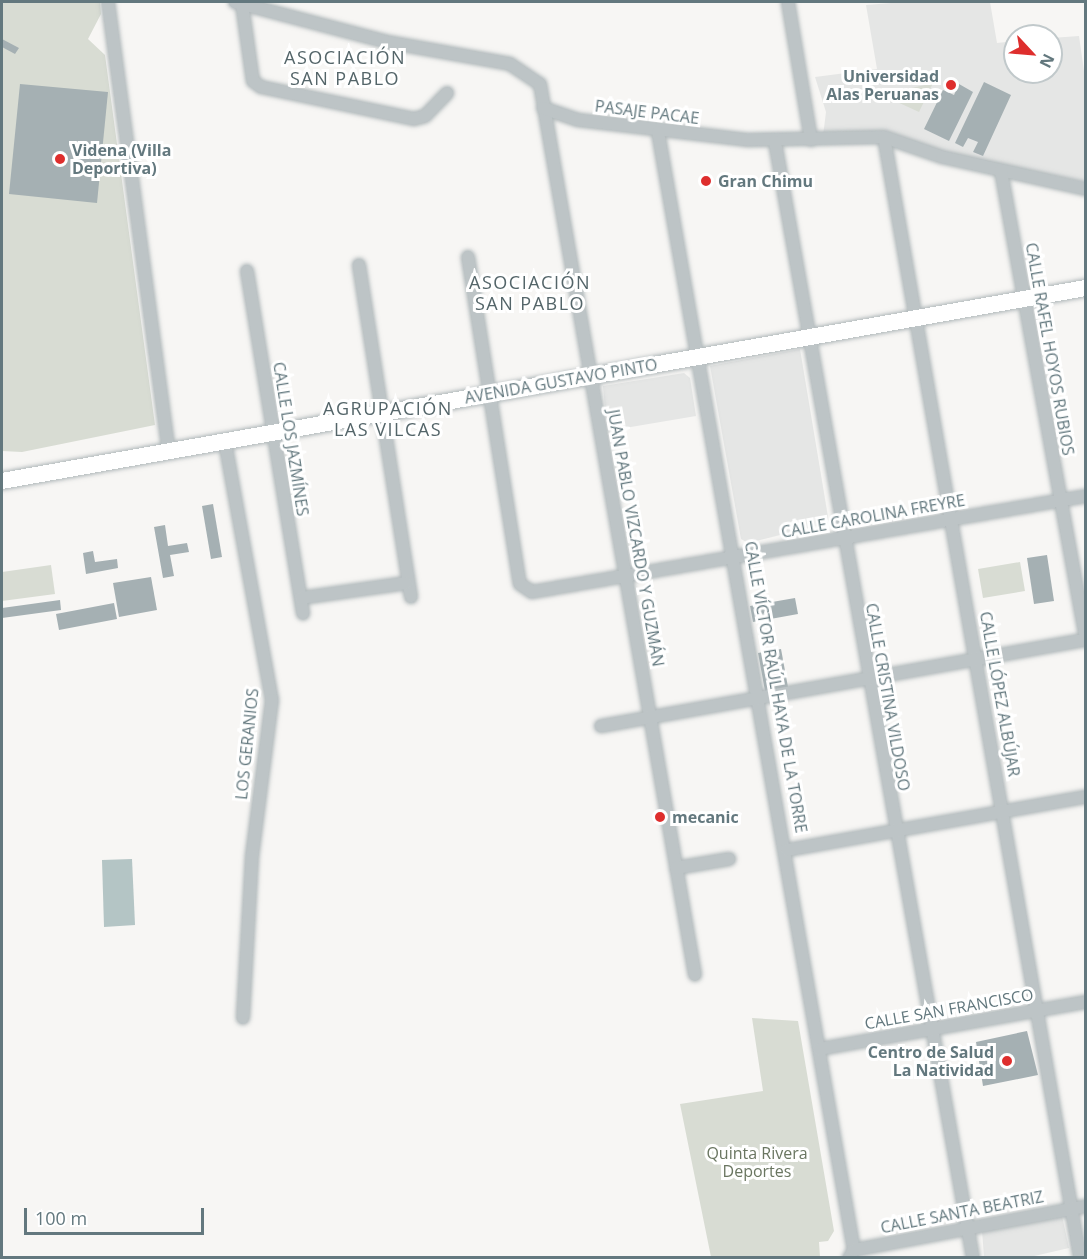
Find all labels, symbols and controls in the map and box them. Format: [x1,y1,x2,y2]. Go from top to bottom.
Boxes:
north arrow [1003,24,1063,84]
district label: ASOCIACIÓN SAN PABLO [284,47,406,90]
text: N [1035,50,1060,72]
place label: Universidad Alas Peruanas [826,66,939,104]
marker: Universidad Alas Peruanas [944,78,958,92]
street label: PASAJE PACAE [594,96,700,128]
place label: Videna (Villa Deportiva) [72,140,171,178]
marker: Videna (Villa Deportiva) [53,152,67,166]
place label: Gran Chimu [718,171,813,191]
marker: Gran Chimu [699,174,713,188]
street label: CALLE RAFEL HOYOS RUBIOS [1022,241,1078,457]
district label: ASOCIACIÓN SAN PABLO [469,272,591,314]
street label: AVENIDA GUSTAVO PINTO [463,355,659,407]
street label: CALLE LOS JAZMÍNES [269,361,313,517]
district label: AGRUPACIÓN LAS VILCAS [323,398,453,440]
street label: JUAN PABLO VIZCARDO Y GUZMÁN [604,408,668,668]
street label: CALLE CAROLINA FREYRE [780,490,966,542]
street label: CALLE VÍCTOR RAÚL HAYA DE LA TORRE [741,540,811,834]
street label: CALLE CRISTINA VILDOSO [862,602,914,792]
street label: CALLE LÓPEZ ALBÚJAR [976,610,1024,778]
street label: LOS GERANIOS [232,687,262,801]
place label: mecanic [672,807,739,827]
marker: mecanic [653,810,667,824]
street label: CALLE SAN FRANCISCO [863,985,1035,1033]
place label: Centro de Salud La Natividad [868,1042,994,1080]
marker: Centro de Salud La Natividad [998,1052,1016,1070]
park label: Quinta Rivera Deportes [706,1143,808,1181]
street label: CALLE SANTA BEATRIZ [879,1187,1045,1237]
scale bar [27,1196,207,1234]
text: 100 m [35,1206,87,1230]

